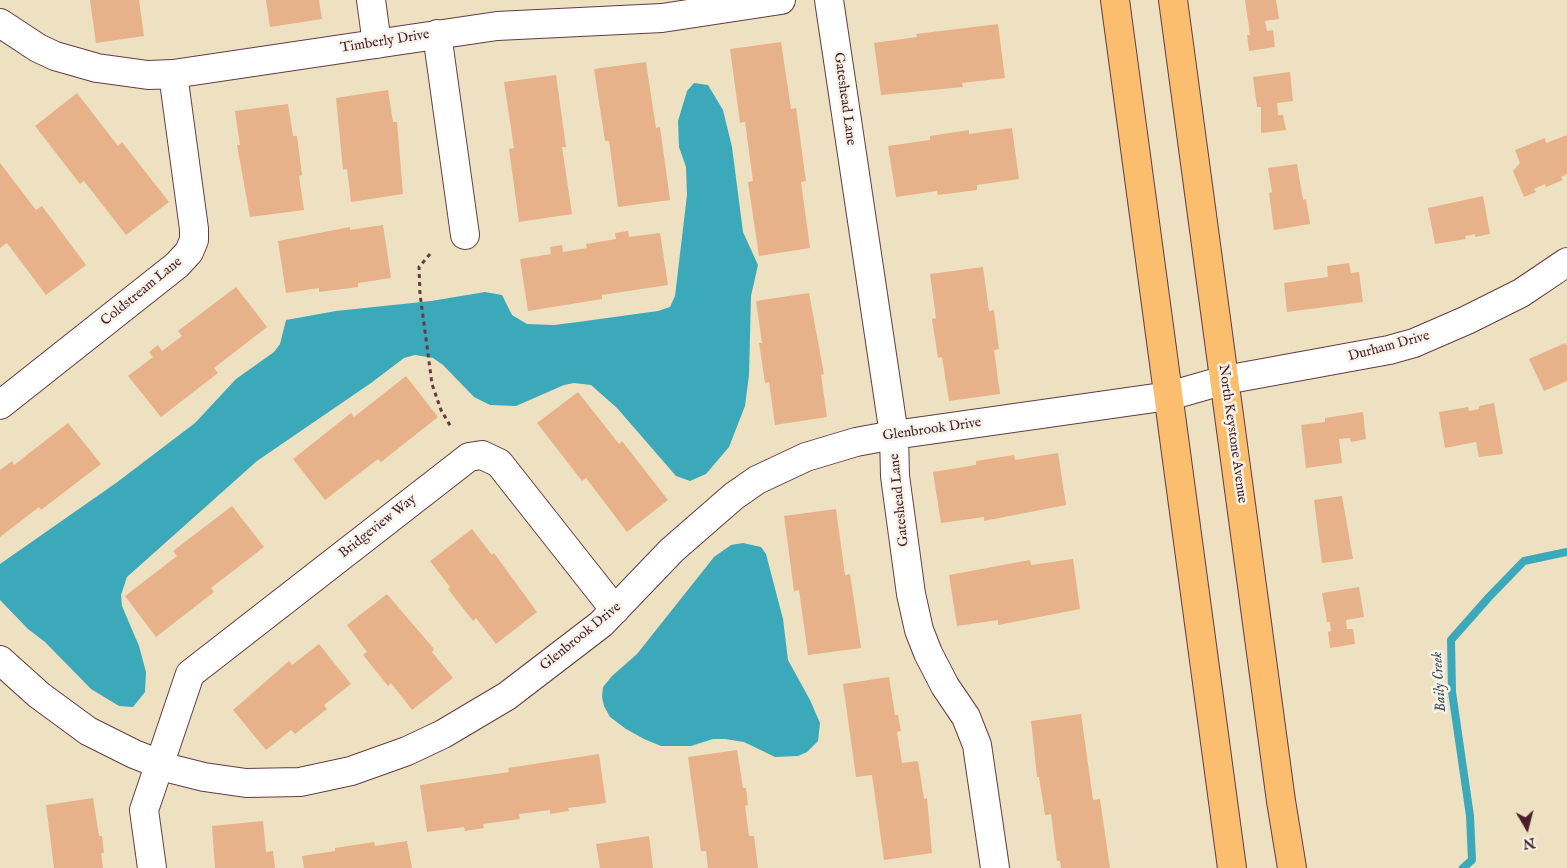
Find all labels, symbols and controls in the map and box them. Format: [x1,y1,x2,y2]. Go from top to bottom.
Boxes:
street label: Timberly Drive [339,27,431,57]
street label: Gateshead Lane [829,51,859,147]
street label: Coldstream Lane [98,254,186,330]
street label: Durham Drive [1346,328,1432,366]
street label: North Keystone Avenue [1214,364,1250,504]
street label: Glenbrook Drive [882,415,982,445]
street label: Gateshead Lane [887,453,913,547]
street label: Bridgeview Way [336,492,420,562]
street label: Glenbrook Drive [537,599,625,675]
water label: Baily Creek [1429,651,1451,713]
north arrow [1502,803,1552,853]
text: N [1522,833,1536,853]

